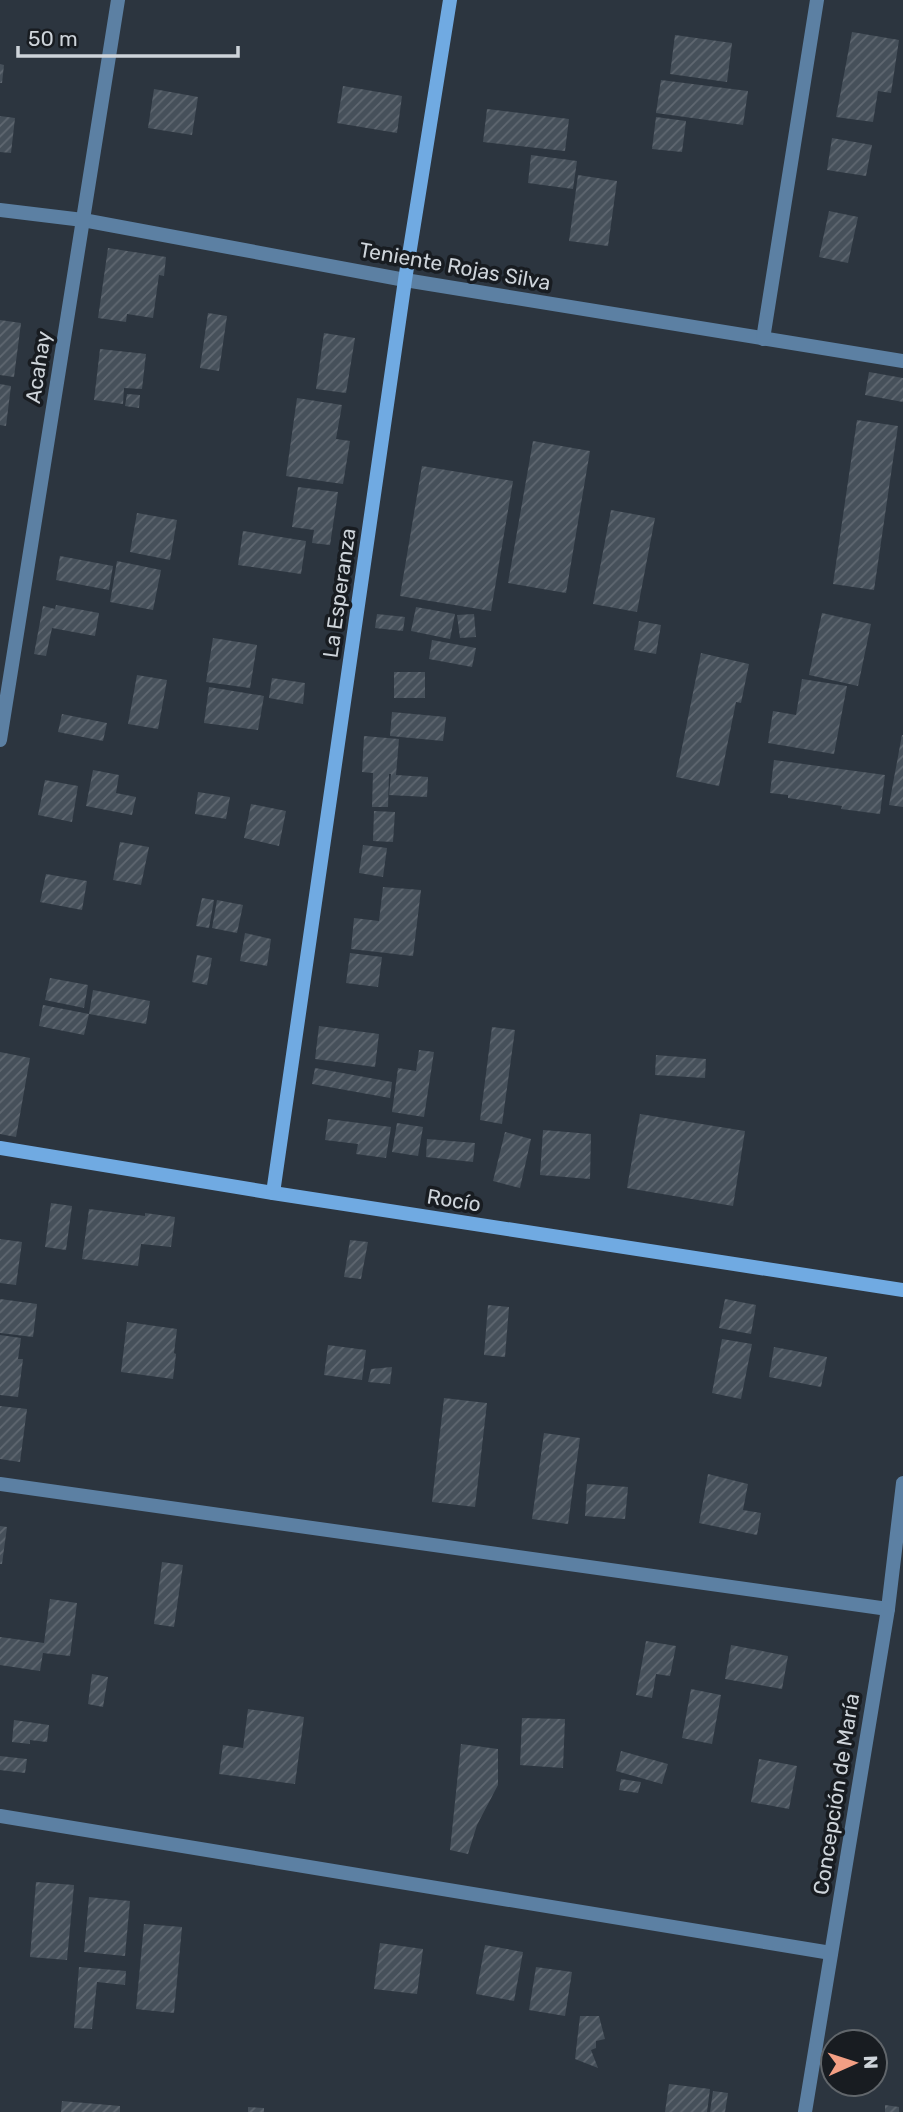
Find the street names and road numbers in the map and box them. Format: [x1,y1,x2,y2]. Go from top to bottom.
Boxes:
street label: Teniente Rojas Silva [357,237,553,295]
street label: Acahay [20,329,56,405]
street label: La Esperanza [318,527,360,659]
street label: Rocío [425,1183,483,1217]
street label: Concepción de María [808,1692,864,1896]

